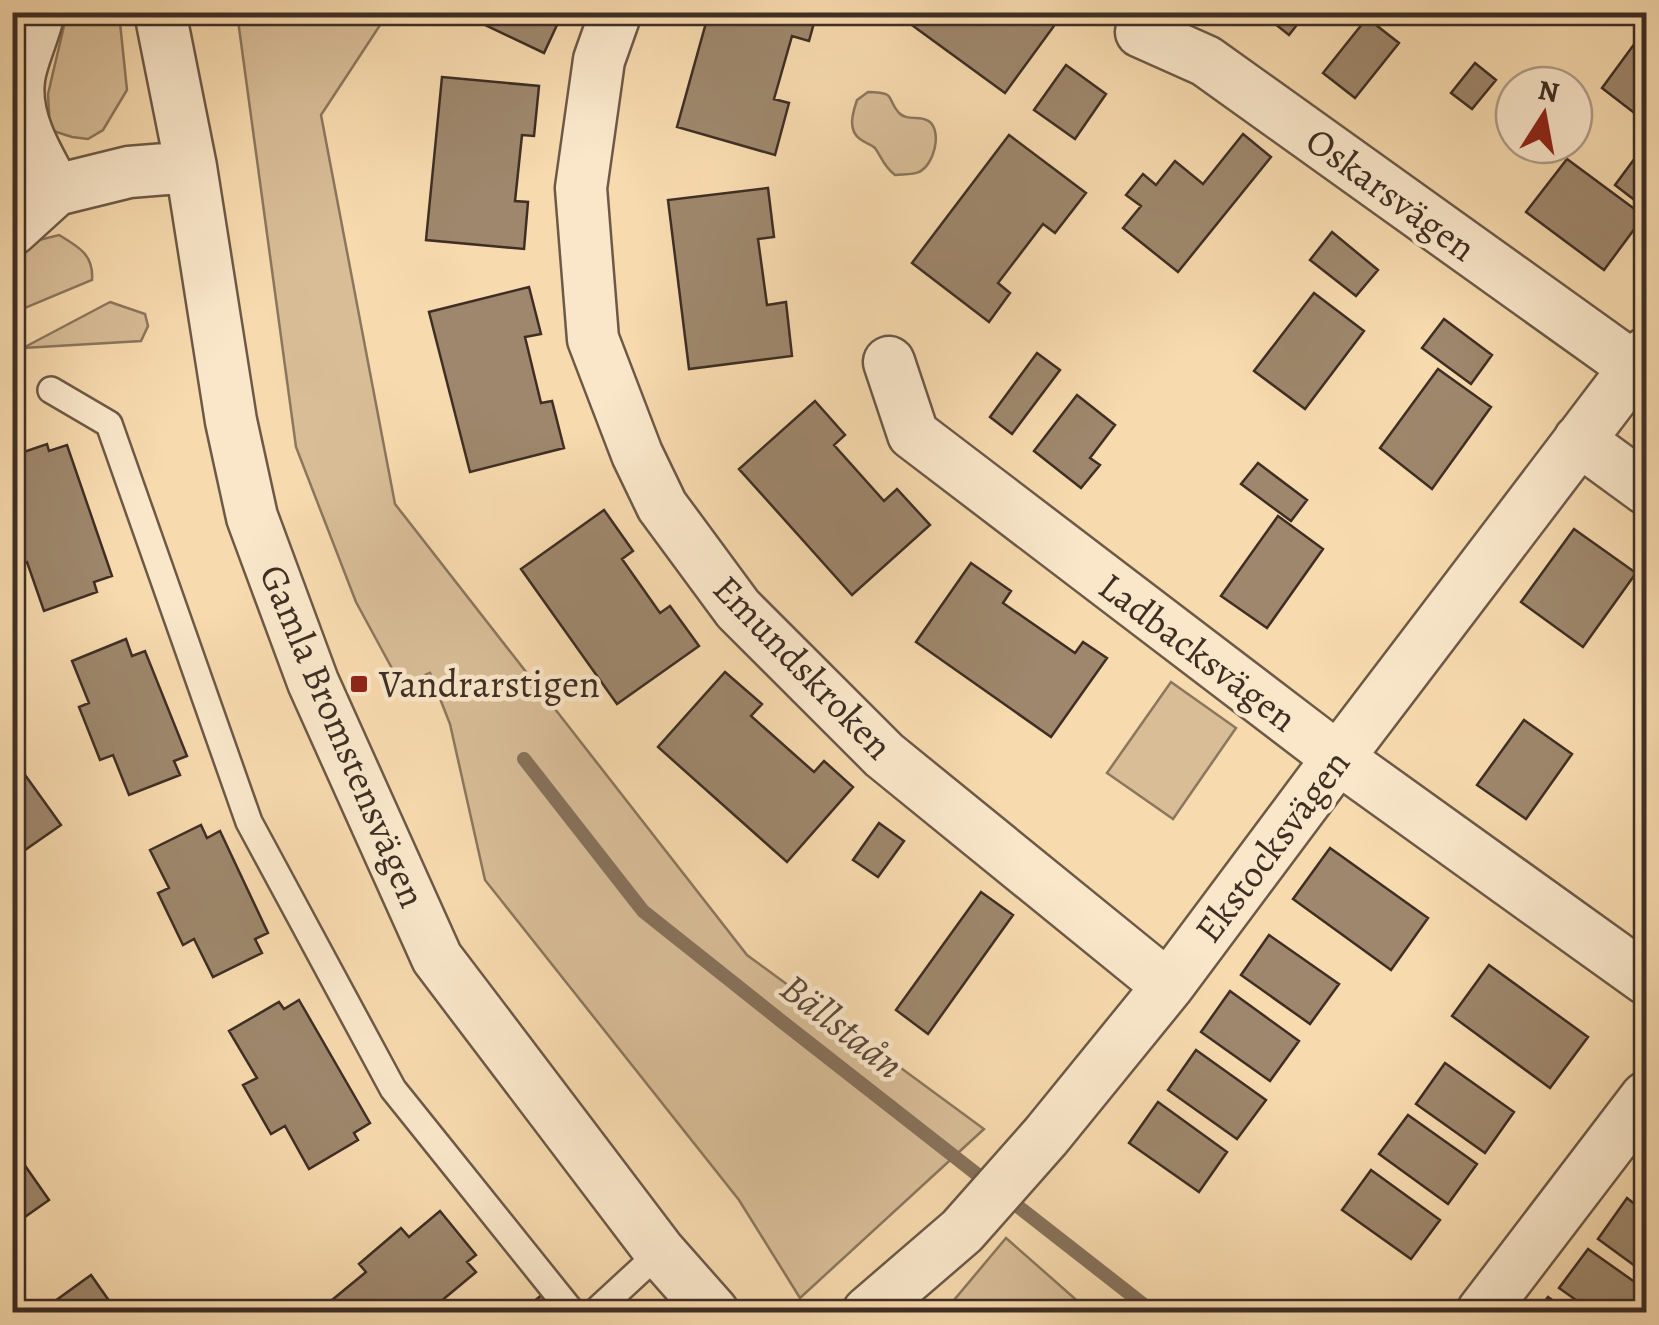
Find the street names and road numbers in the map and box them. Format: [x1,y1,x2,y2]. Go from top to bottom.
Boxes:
street label: Oskarsvägen [1296,115,1486,273]
street label: Gamla Bromstensvägen [247,557,439,915]
street label: Ladbacksvägen [1088,560,1308,744]
street label: Emundskroken [702,563,904,771]
street label: Ekstocksvägen [1182,739,1362,953]

